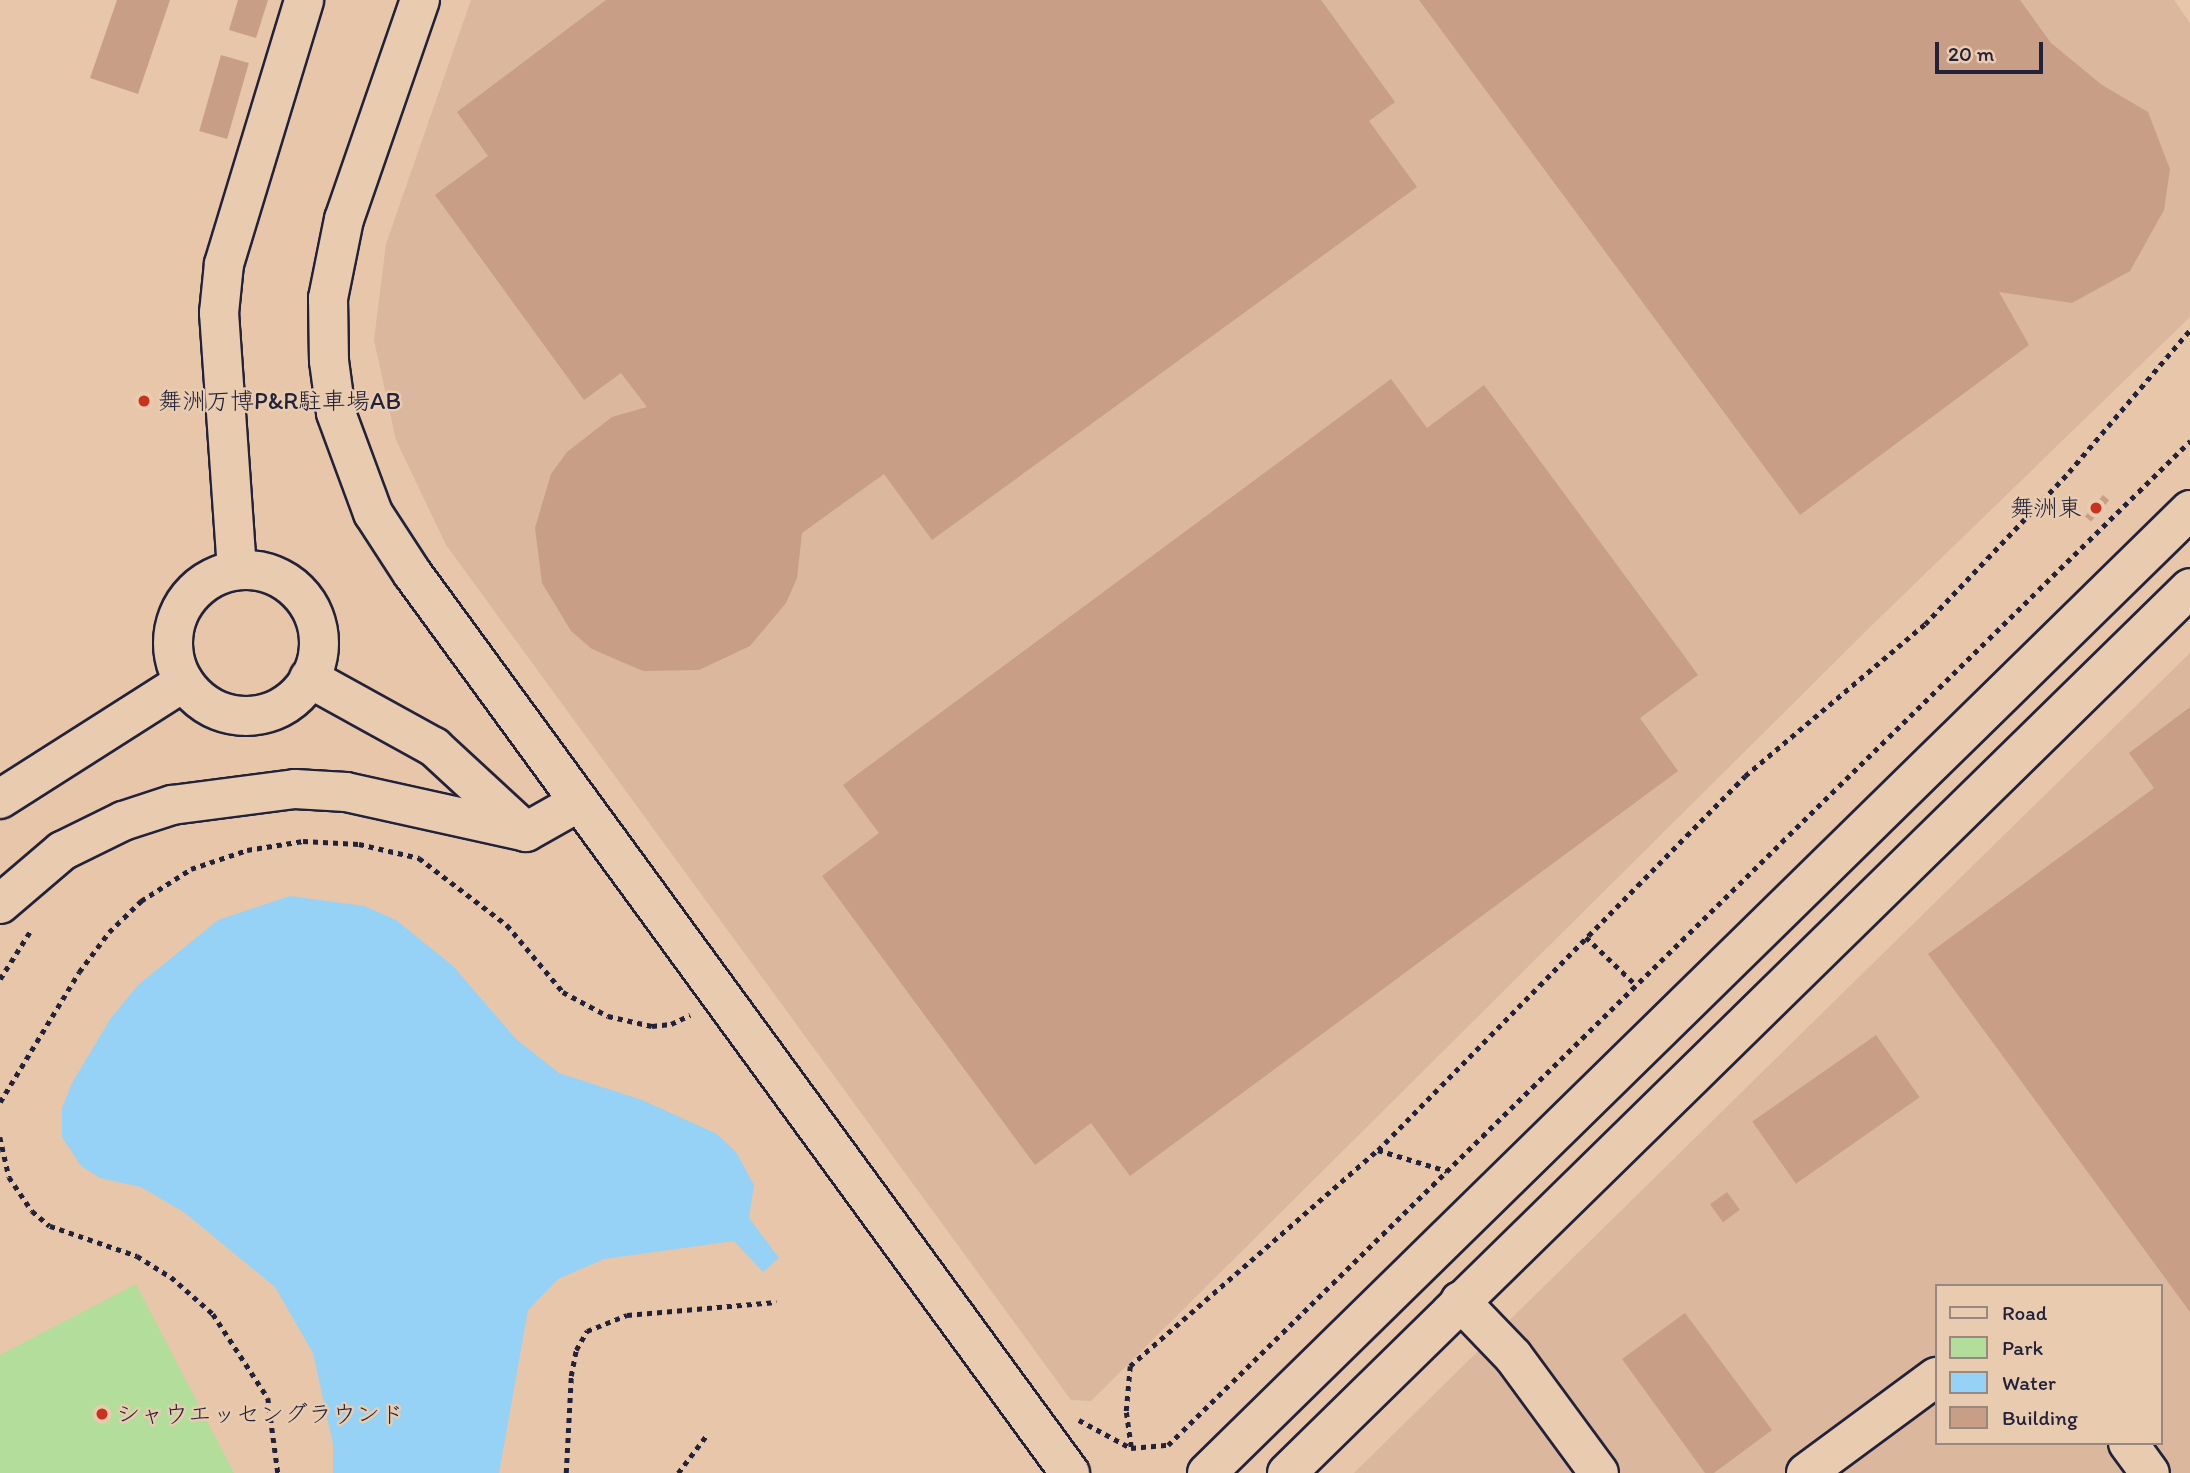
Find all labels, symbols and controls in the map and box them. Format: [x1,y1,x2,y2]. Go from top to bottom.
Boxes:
scale bar [1938,28,2046,72]
text: 20 m [1948,41,1994,66]
place label: 舞洲万博P&R駐車場AB [158,387,401,415]
marker: 舞洲万博P&R駐車場AB [136,393,152,409]
place label: 舞洲東 [2010,494,2082,522]
marker: 舞洲東 [2088,500,2104,516]
legend [1934,1284,2162,1445]
text: Road [2002,1300,2047,1325]
text: Park [2002,1335,2043,1360]
text: Water [2002,1370,2056,1395]
place label: シャウエッセングラウンド [116,1400,404,1428]
text: Building [2002,1405,2078,1430]
marker: シャウエッセングラウンド [94,1406,110,1422]

